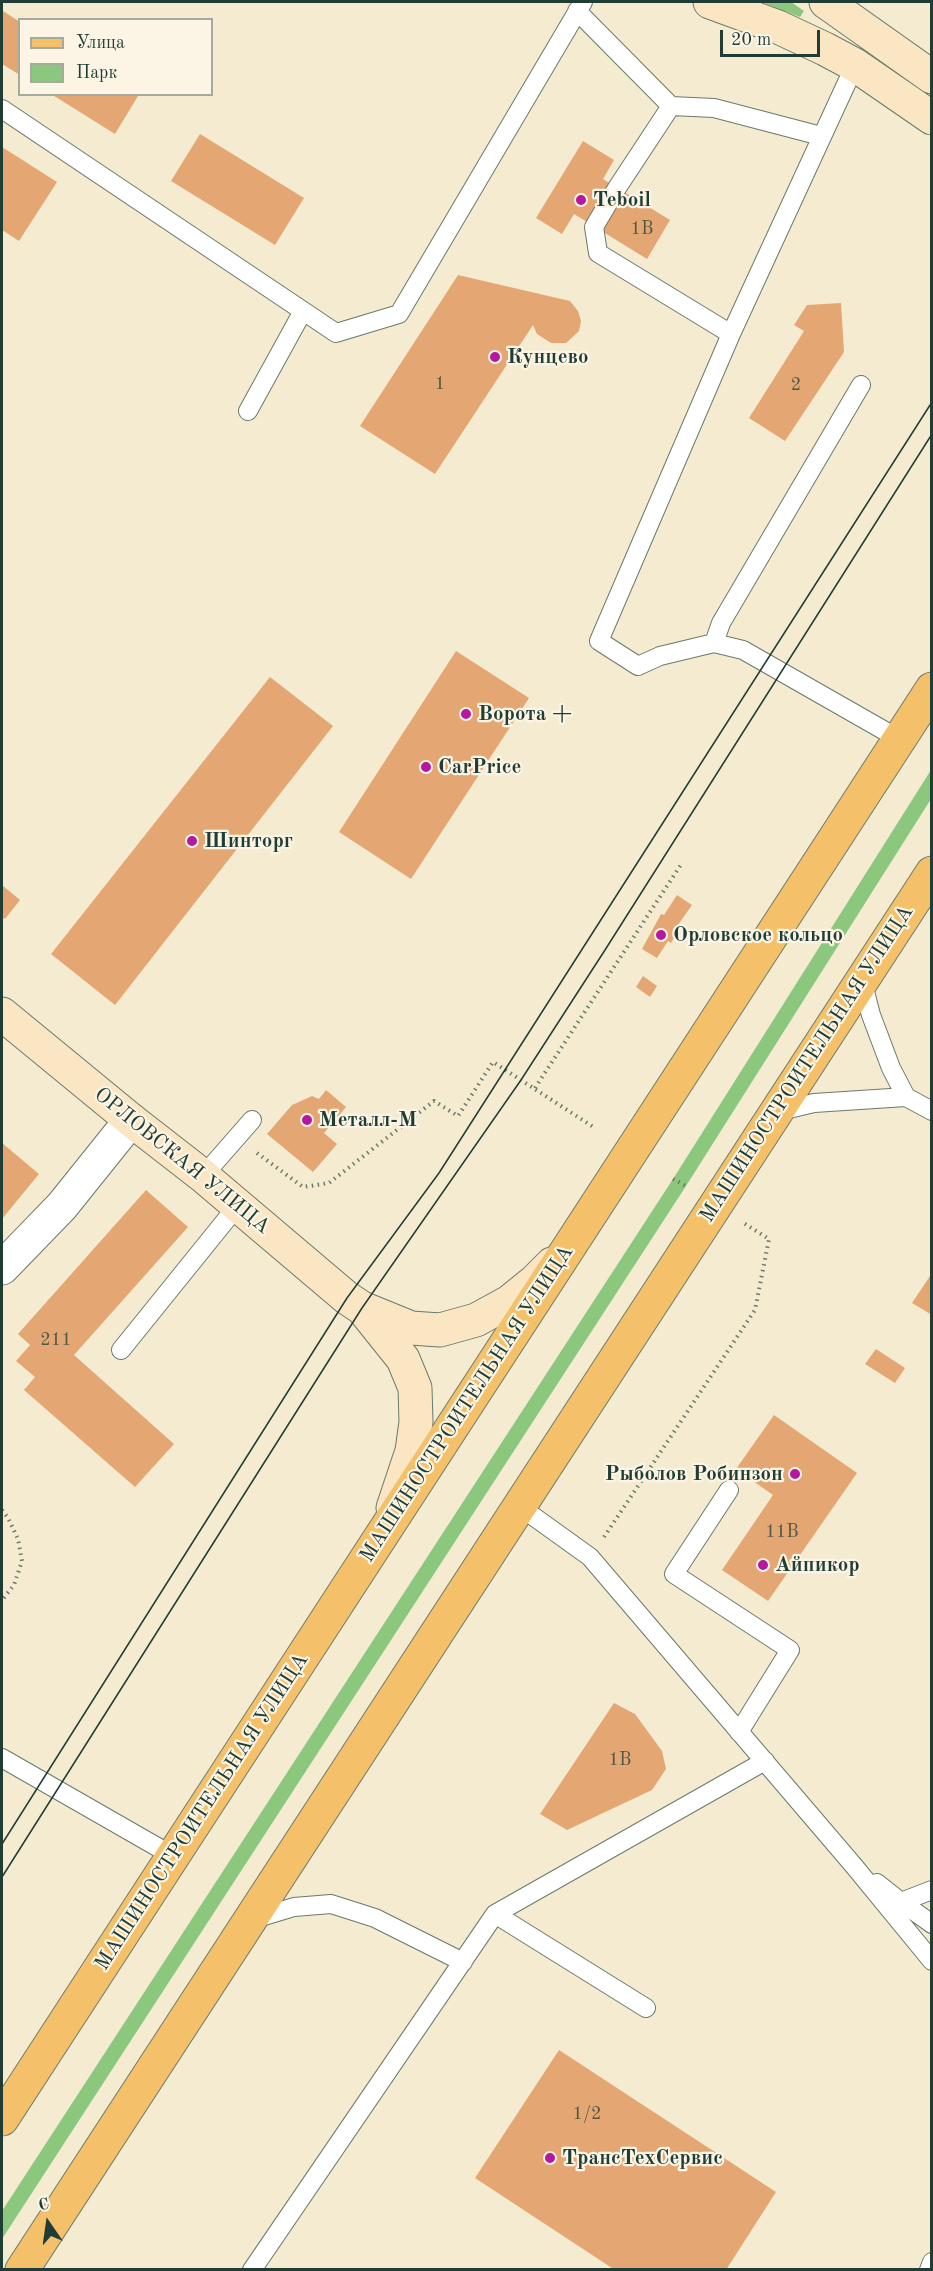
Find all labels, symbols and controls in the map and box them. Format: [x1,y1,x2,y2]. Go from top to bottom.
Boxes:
legend [18,18,213,96]
scale bar [723,18,824,56]
text: 20 m [731,31,771,49]
text: Улица [76,34,125,52]
text: Парк [76,64,117,82]
place label: Teboil [593,187,651,213]
marker: Teboil [574,193,588,207]
house number: 1В [631,218,653,240]
place label: Кунцево [507,344,589,370]
marker: Кунцево [488,350,502,364]
house number: 1 [435,373,445,395]
house number: 2 [791,374,801,396]
place label: Ворота + [478,701,572,727]
marker: Ворота + [459,707,473,721]
place label: CarPrice [438,754,521,780]
marker: CarPrice [419,760,433,774]
place label: Шинторг [204,828,293,854]
marker: Шинторг [185,834,199,848]
street label: МАШИНОСТРОИТЕЛЬНАЯ УЛИЦА [695,901,919,1227]
place label: Орловское кольцо [673,922,843,948]
marker: Орловское кольцо [654,928,668,942]
street label: ОРЛОВСКАЯ УЛИЦА [89,1082,275,1240]
place label: Металл-М [319,1107,417,1133]
marker: Металл-М [300,1113,314,1127]
street label: МАШИНОСТРОИТЕЛЬНАЯ УЛИЦА [355,1241,579,1567]
house number: 211 [40,1329,72,1351]
place label: Рыболов Робинзон [605,1461,783,1487]
marker: Рыболов Робинзон [788,1467,802,1481]
house number: 11В [765,1521,799,1543]
place label: Айпикор [775,1552,860,1578]
marker: Айпикор [756,1558,770,1572]
street label: МАШИНОСТРОИТЕЛЬНАЯ УЛИЦА [90,1649,314,1975]
house number: 1В [609,1749,631,1771]
house number: 1/2 [573,2103,601,2125]
place label: ТрансТехСервис [562,2145,723,2171]
marker: ТрансТехСервис [543,2151,557,2165]
north arrow [18,2193,78,2253]
text: С [37,2196,51,2214]

